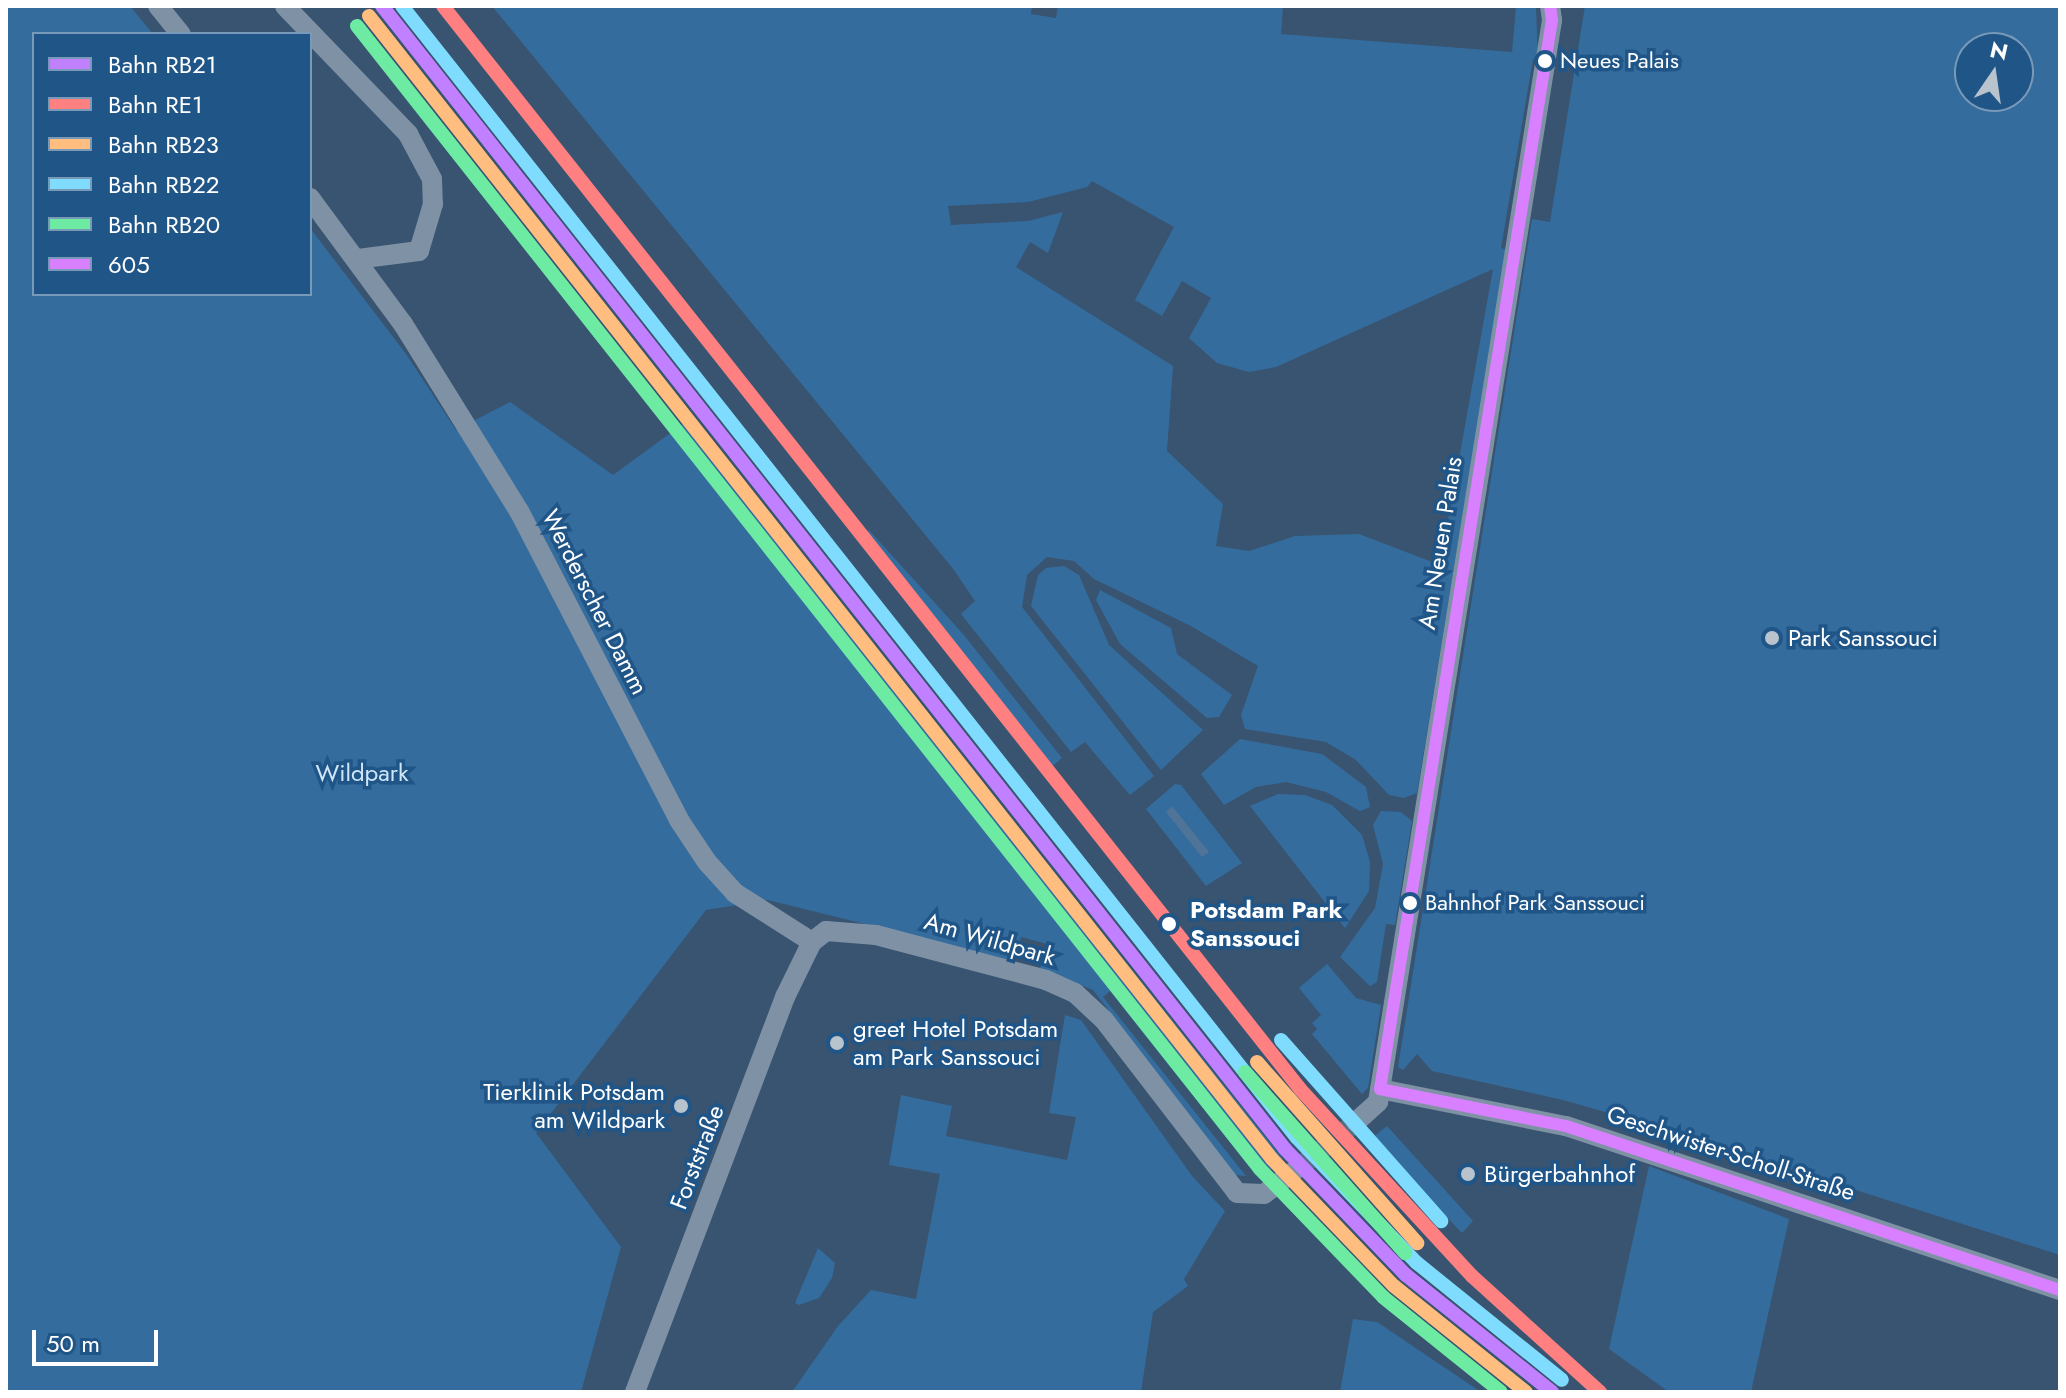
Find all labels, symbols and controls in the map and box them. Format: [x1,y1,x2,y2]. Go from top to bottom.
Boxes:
legend [32,32,312,296]
north arrow [1954,32,2034,112]
text: N [1987,33,2011,68]
text: Bahn RB21 [108,47,217,82]
place label: Neues Palais [1560,48,1679,74]
marker: Neues Palais [1537,53,1553,69]
text: Bahn RE1 [108,87,203,122]
text: Bahn RB23 [108,127,219,162]
text: Bahn RB22 [108,167,219,202]
text: Bahn RB20 [108,207,220,242]
text: 605 [108,247,150,282]
street label: Am Neuen Palais [1412,455,1468,631]
street label: Werderscher Damm [536,505,654,699]
place label: Park Sanssouci [1788,624,1938,652]
marker: Park Sanssouci [1763,629,1781,647]
park label: Wildpark [315,759,409,787]
place label: Bahnhof Park Sanssouci [1425,890,1645,916]
marker: Bahnhof Park Sanssouci [1402,895,1418,911]
place label: Potsdam Park Sanssouci [1190,896,1342,952]
street label: Am Wildpark [921,907,1059,971]
marker: Potsdam Park Sanssouci [1155,910,1183,938]
place label: greet Hotel Potsdam am Park Sanssouci [853,1015,1058,1071]
marker: greet Hotel Potsdam am Park Sanssouci [828,1034,846,1052]
place label: Tierklinik Potsdam am Wildpark [483,1078,665,1134]
marker: Tierklinik Potsdam am Wildpark [672,1097,690,1115]
street label: Geschwister-Scholl-Straße [1603,1099,1859,1207]
street label: Forststraße [664,1101,730,1213]
place label: Bürgerbahnhof [1484,1160,1635,1188]
marker: Bürgerbahnhof [1459,1165,1477,1183]
scale bar [36,1314,162,1364]
text: 50 m [46,1326,100,1361]

